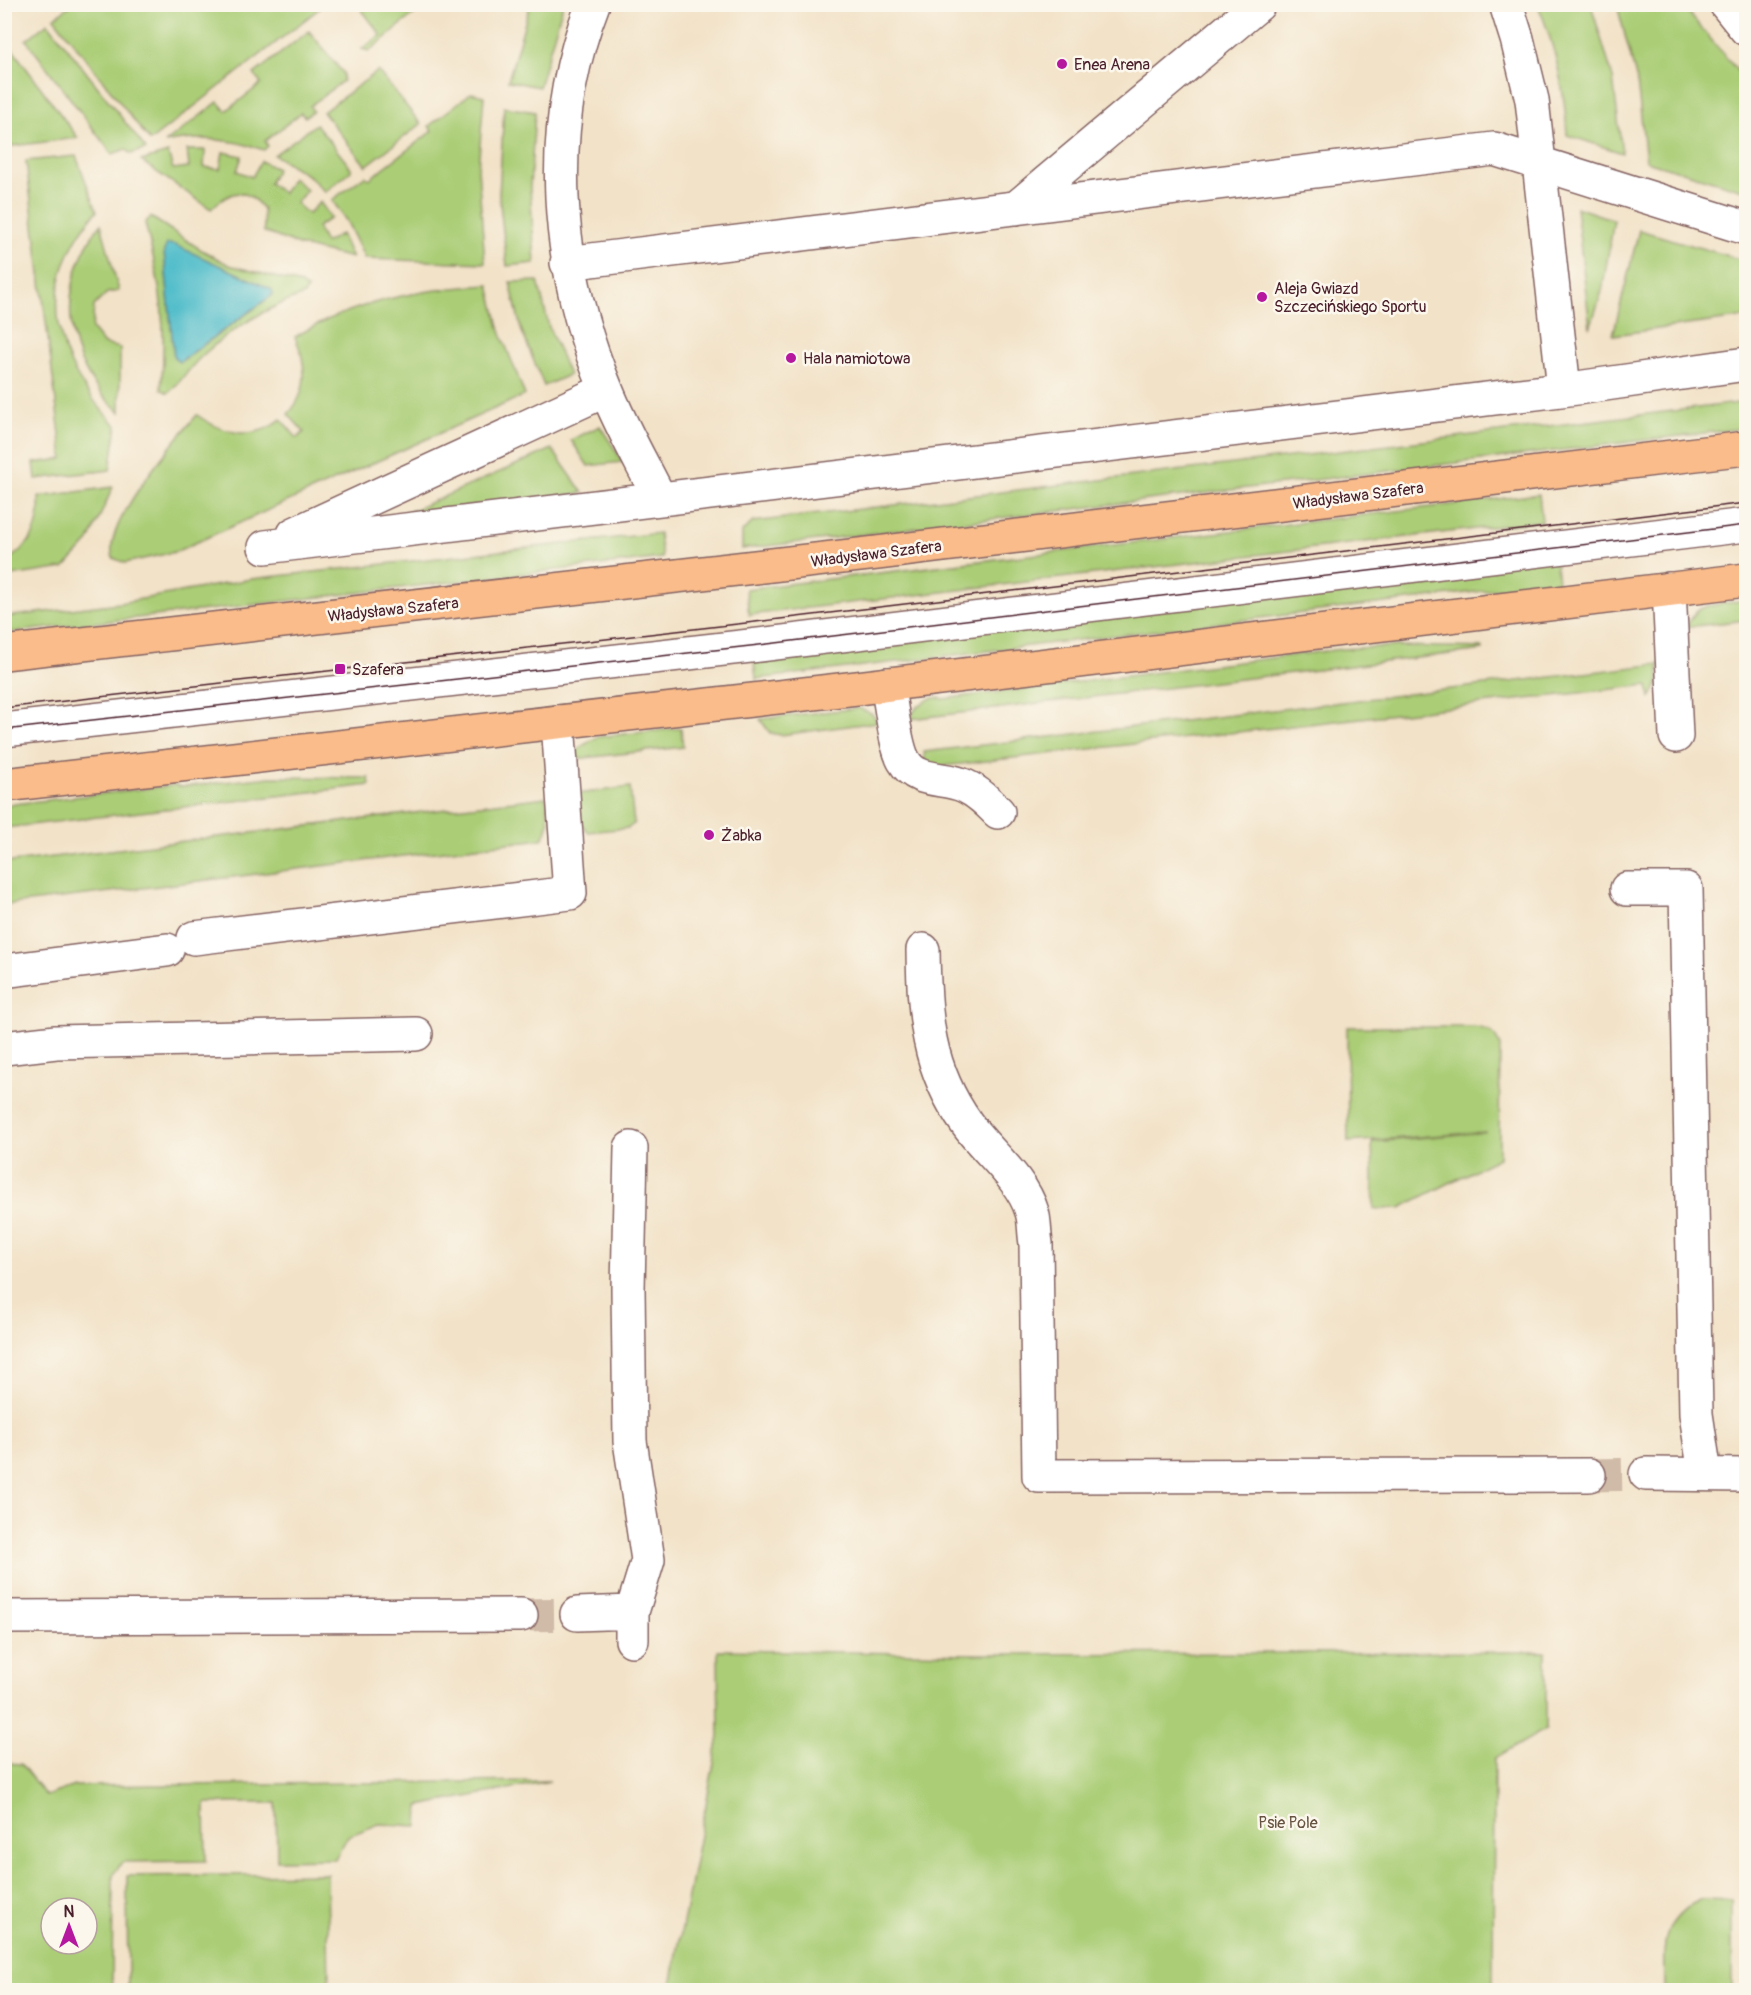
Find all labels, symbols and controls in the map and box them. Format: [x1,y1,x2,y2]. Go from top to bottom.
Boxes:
place label: Enea Arena [1074,55,1150,75]
marker: Enea Arena [1055,57,1069,71]
place label: Aleja Gwiazd Szczecińskiego Sportu [1274,279,1427,317]
marker: Aleja Gwiazd Szczecińskiego Sportu [1255,290,1269,304]
place label: Hala namiotowa [803,349,911,369]
marker: Hala namiotowa [784,351,798,365]
street label: Władysława Szafera [1292,478,1425,514]
street label: Władysława Szafera [810,536,943,572]
street label: Władysława Szafera [327,593,460,627]
place label: Szafera [352,660,404,680]
marker: Szafera [333,662,347,676]
place label: Żabka [721,826,762,846]
marker: Żabka [702,828,716,842]
park label: Psie Pole [1258,1813,1318,1833]
north arrow [39,1896,99,1956]
text: N [64,1902,75,1922]

